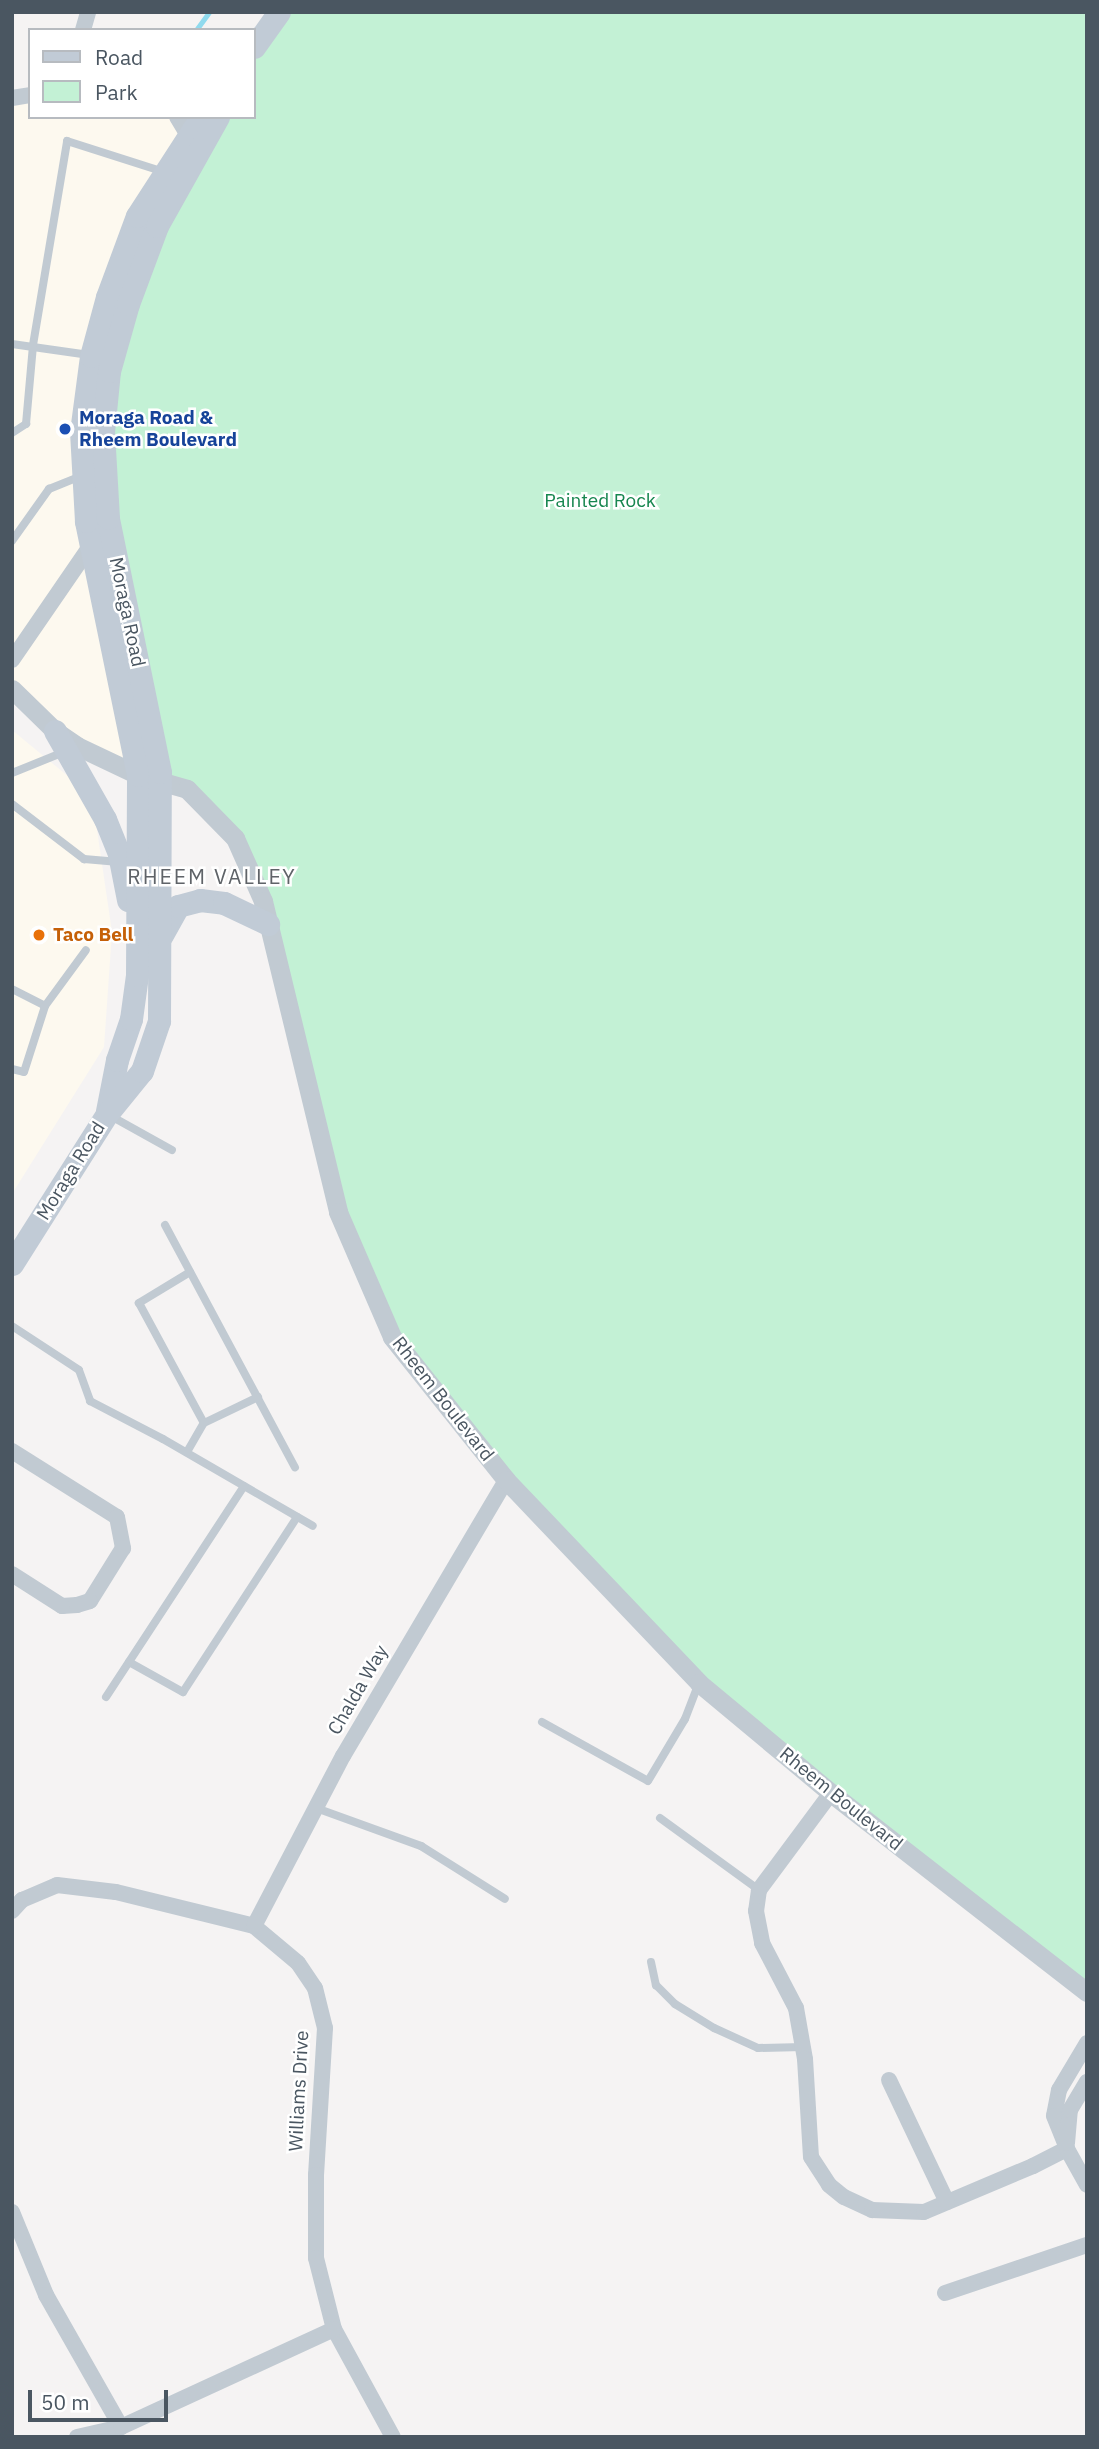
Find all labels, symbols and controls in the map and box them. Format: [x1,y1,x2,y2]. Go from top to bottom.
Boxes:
legend [28,28,256,119]
text: Road [95,43,143,71]
text: Park [95,78,138,106]
place label: Moraga Road & Rheem Boulevard [79,407,237,451]
marker: Moraga Road & Rheem Boulevard [57,421,73,437]
park label: Painted Rock [544,490,656,512]
street label: Moraga Road [104,555,150,669]
district label: RHEEM VALLEY [129,863,295,889]
place label: Taco Bell [53,924,133,946]
marker: Taco Bell [31,927,47,943]
street label: Moraga Road [32,1118,110,1224]
street label: Rheem Boulevard [387,1332,499,1466]
street label: Chalda Way [323,1641,393,1739]
street label: Rheem Boulevard [775,1743,907,1855]
street label: Williams Drive [284,2030,314,2152]
scale bar [32,2376,172,2420]
text: 50 m [41,2388,90,2416]

